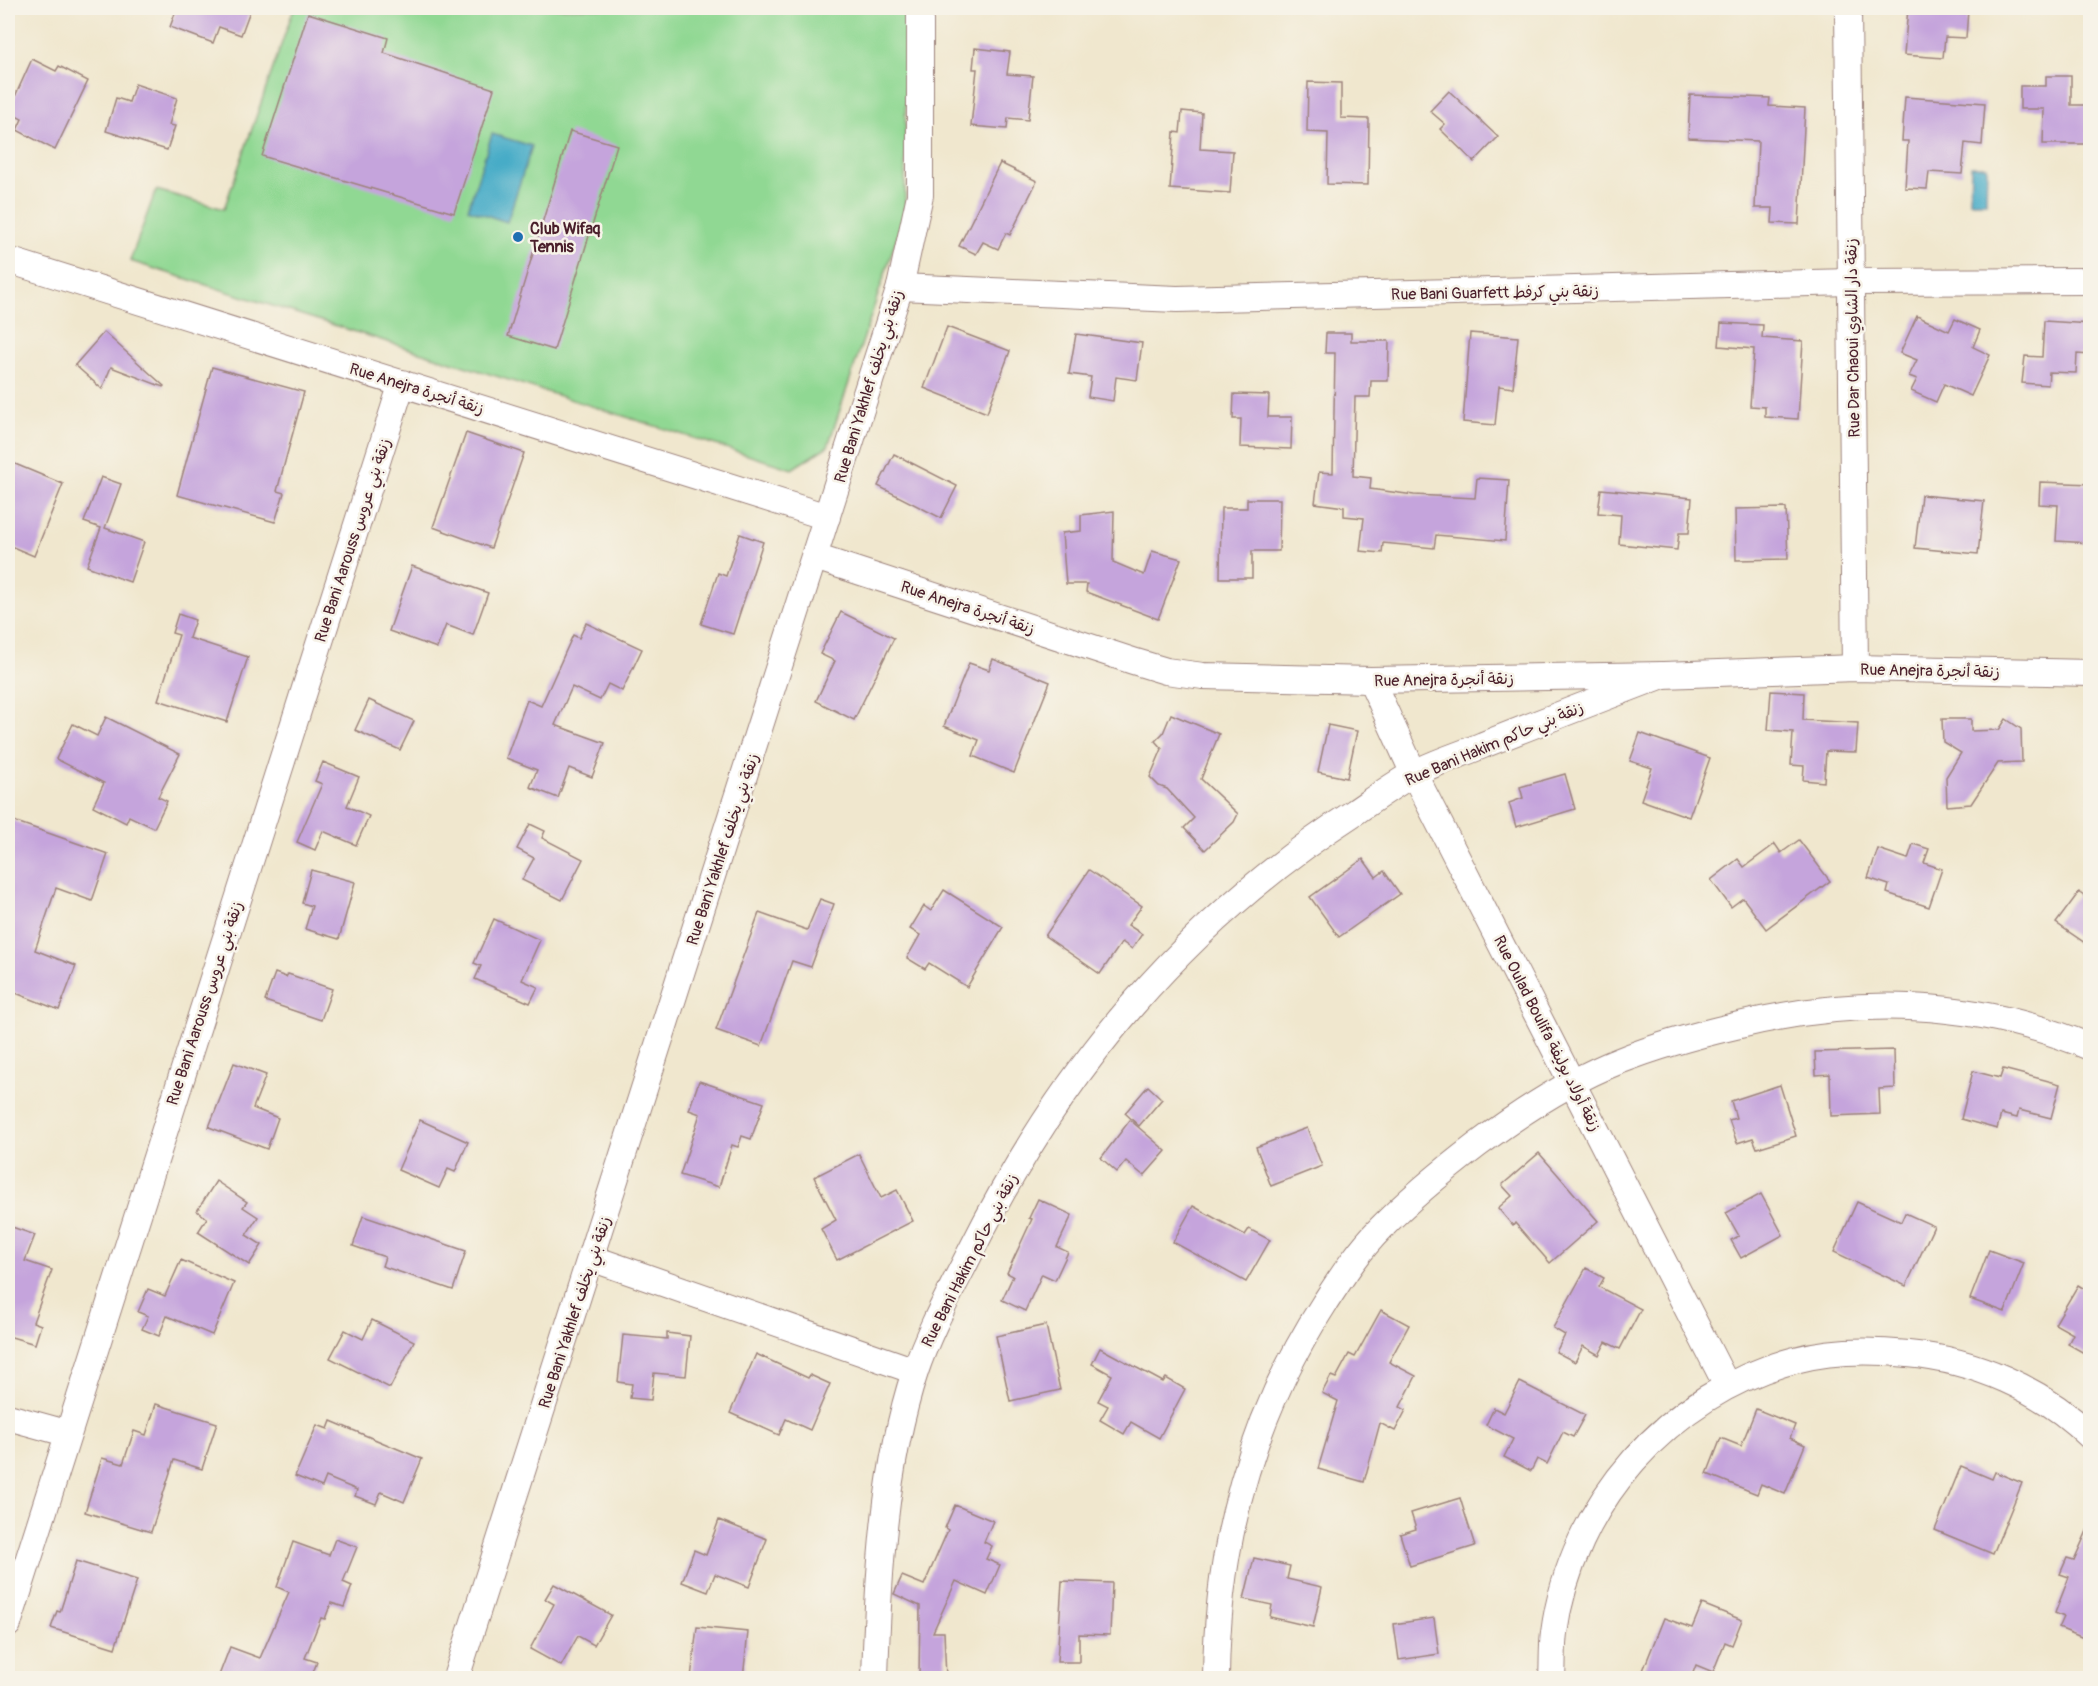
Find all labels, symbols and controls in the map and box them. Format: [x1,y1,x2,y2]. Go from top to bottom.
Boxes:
place label: Club Wifaq Tennis [529,219,601,257]
marker: Club Wifaq Tennis [511,230,525,244]
street label: Rue Dar Chaoui زنقة دار الشاوي [1841,238,1866,438]
street label: Rue Bani Guarfett زنقة بني كرفط [1391,281,1599,309]
street label: Rue Bani Yakhlef زنقة بني يخلف [830,287,912,486]
street label: Rue Anejra زنقة أنجرة [347,359,487,419]
street label: Rue Bani Aarouss زنقة بني عروس [310,436,399,646]
street label: Rue Anejra زنقة أنجرة [898,577,1037,639]
street label: Rue Anejra زنقة أنجرة [1860,660,2000,682]
street label: Rue Anejra زنقة أنجرة [1374,669,1514,691]
street label: Rue Bani Hakim زنقة بني حاكم [1402,697,1588,794]
street label: Rue Bani Yakhlef زنقة بني يخلف [682,751,767,949]
street label: Rue Bani Aarouss زنقة بني عروس [162,899,251,1109]
street label: Rue Oulad Boulifa زنقة أولاد بوليفة [1489,932,1605,1135]
street label: Rue Bani Hakim زنقة بني حاكم [917,1170,1026,1352]
street label: Rue Bani Yakhlef زنقة بني يخلف [534,1214,619,1412]

